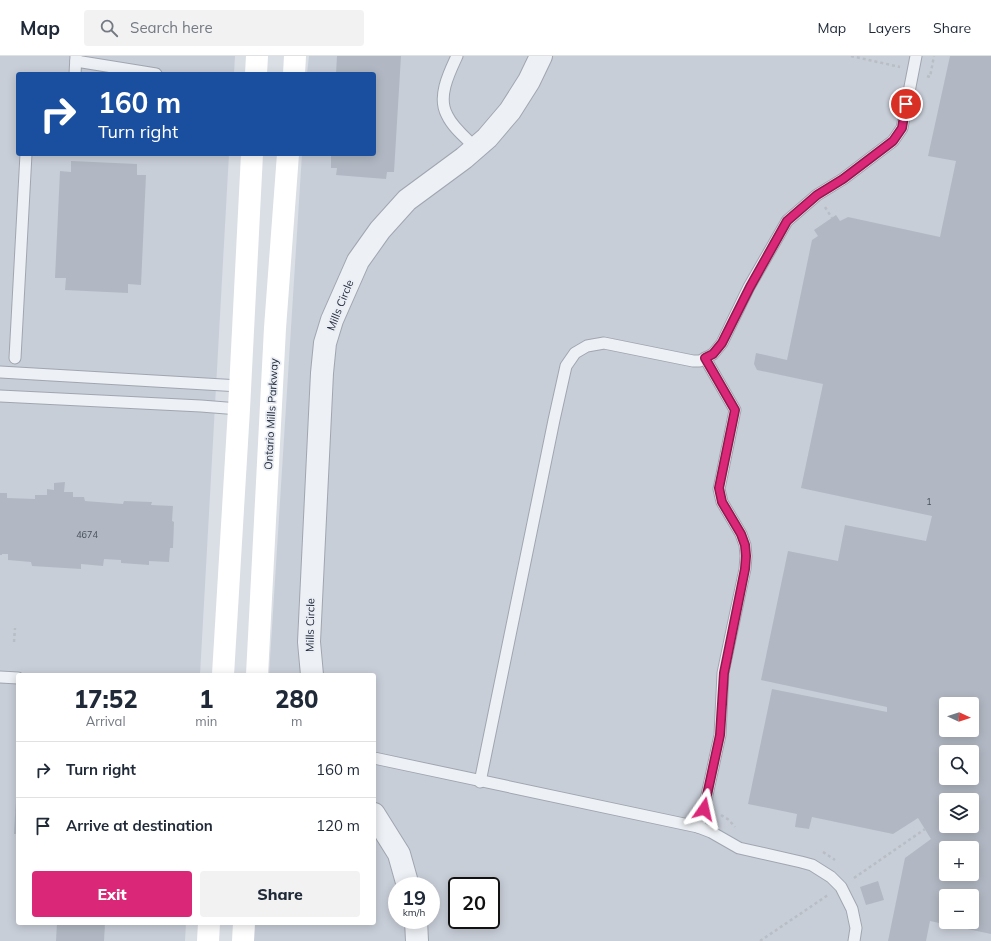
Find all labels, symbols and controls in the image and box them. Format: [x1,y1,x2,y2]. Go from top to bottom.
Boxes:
search box [84,10,364,46]
text: Map [20,16,60,40]
icon: search [98,17,120,39]
text: Search here [130,18,213,37]
text: Map [817,19,846,37]
text: Layers [868,19,911,37]
text: Share [933,19,971,37]
text: 160 m [98,85,181,120]
pin [889,87,923,121]
icon: right [32,88,84,140]
icon: arrive [895,93,917,115]
text: Turn right [98,120,178,143]
street label: Mills Circle [323,277,357,333]
street label: Ontario Mills Parkway [261,358,281,470]
house number: 1 [926,496,932,507]
house number: 4674 [76,529,98,540]
street label: Mills Circle [303,598,317,652]
text: 17:52 [74,684,138,714]
text: 1 [199,684,214,714]
text: 280 [275,684,318,714]
north arrow [939,697,979,737]
map controls [939,697,979,929]
text: Arrival [86,713,126,729]
text: min [195,713,217,729]
text: m [291,713,302,729]
button: search [939,745,979,785]
icon: right [32,759,54,781]
text: Turn right [66,760,136,779]
text: 160 m [316,760,360,779]
position arrow [683,788,725,830]
button: layers [939,793,979,833]
icon: arrive [32,815,54,837]
text: Arrive at destination [66,816,213,835]
text: 120 m [316,816,360,835]
button: + [939,841,979,881]
button: Exit [32,871,192,917]
button: Share [200,871,360,917]
speed limit sign: 20 [448,877,500,929]
text: 19 [402,885,426,910]
button: − [939,889,979,929]
text: km/h [403,906,425,919]

